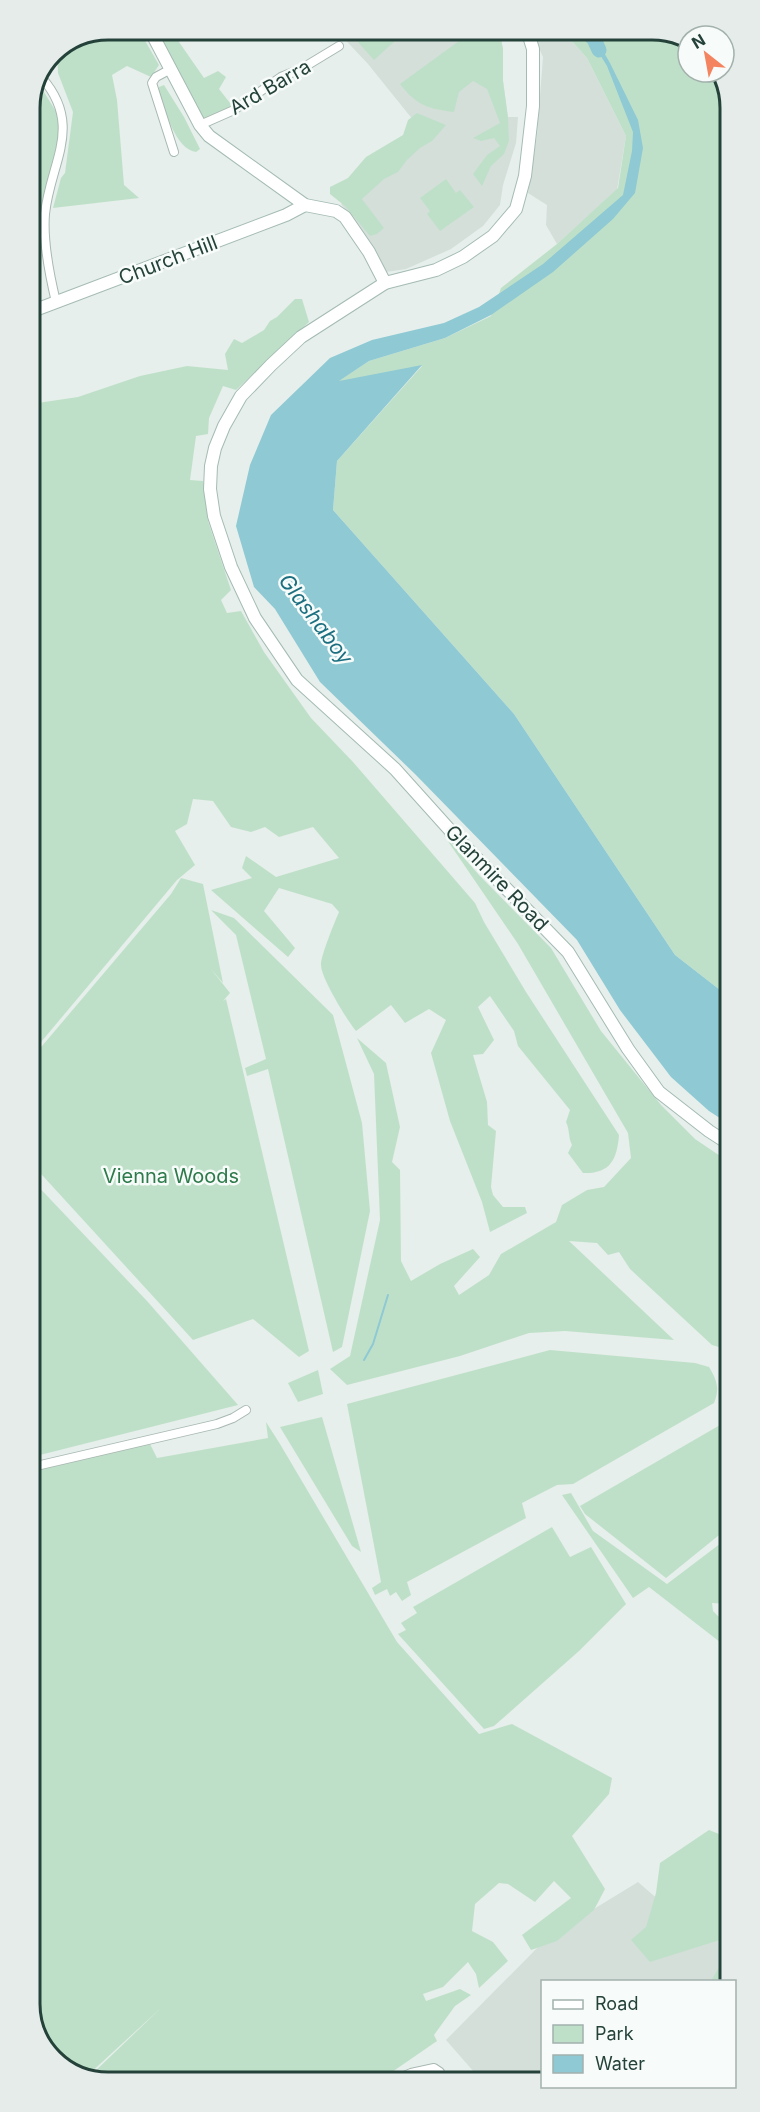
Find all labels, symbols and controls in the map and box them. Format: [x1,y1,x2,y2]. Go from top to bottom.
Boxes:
north arrow [676,24,736,84]
text: N [688,29,709,53]
street label: Ard Barra [225,54,315,120]
street label: Church Hill [115,230,221,290]
water label: Glashaboy [274,569,359,670]
street label: Glanmire Road [440,820,554,936]
park label: Vienna Woods [103,1164,239,1188]
legend [541,1980,736,2088]
text: Road [595,1993,638,2014]
text: Park [595,2023,634,2044]
text: Water [595,2053,645,2074]

